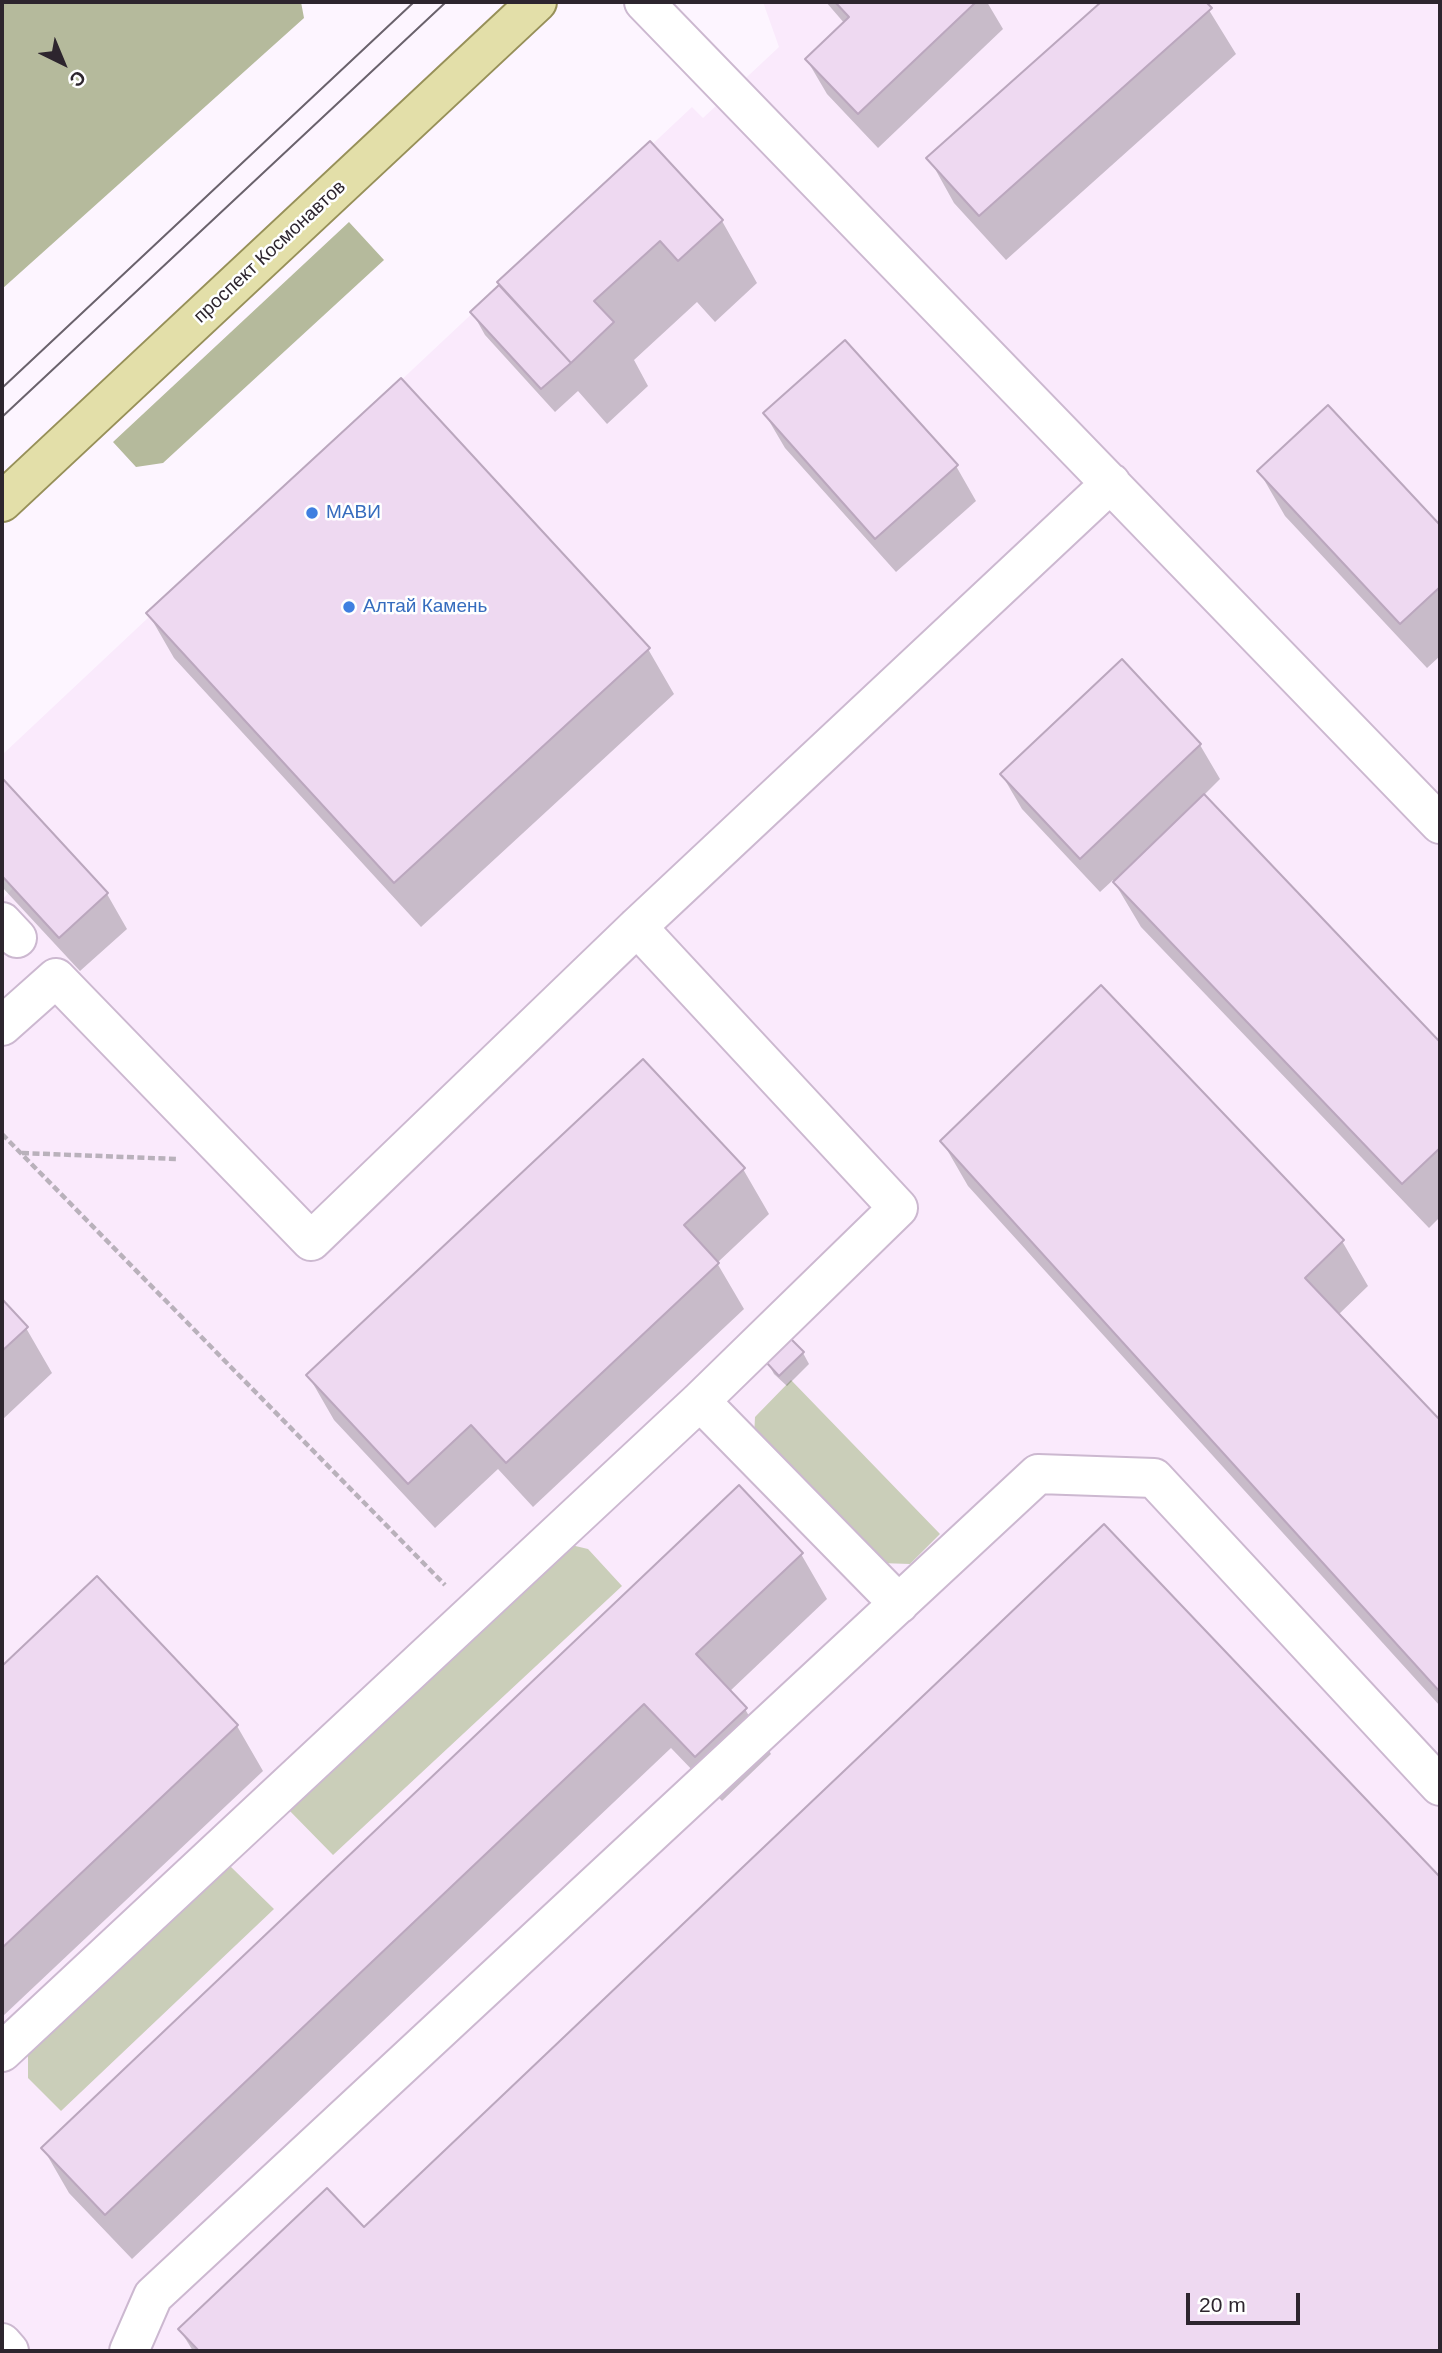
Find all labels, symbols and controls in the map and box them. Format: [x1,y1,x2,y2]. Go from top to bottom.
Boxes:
north arrow [28,28,98,98]
text: С [65,66,90,91]
street label: проспект Космонавтов [189,176,351,328]
place label: МАВИ [326,502,381,524]
marker: МАВИ [304,505,320,521]
place label: Алтай Камень [363,596,487,618]
marker: Алтай Камень [341,599,357,615]
scale bar [1190,2280,1304,2324]
text: 20 m [1199,2293,1246,2316]

